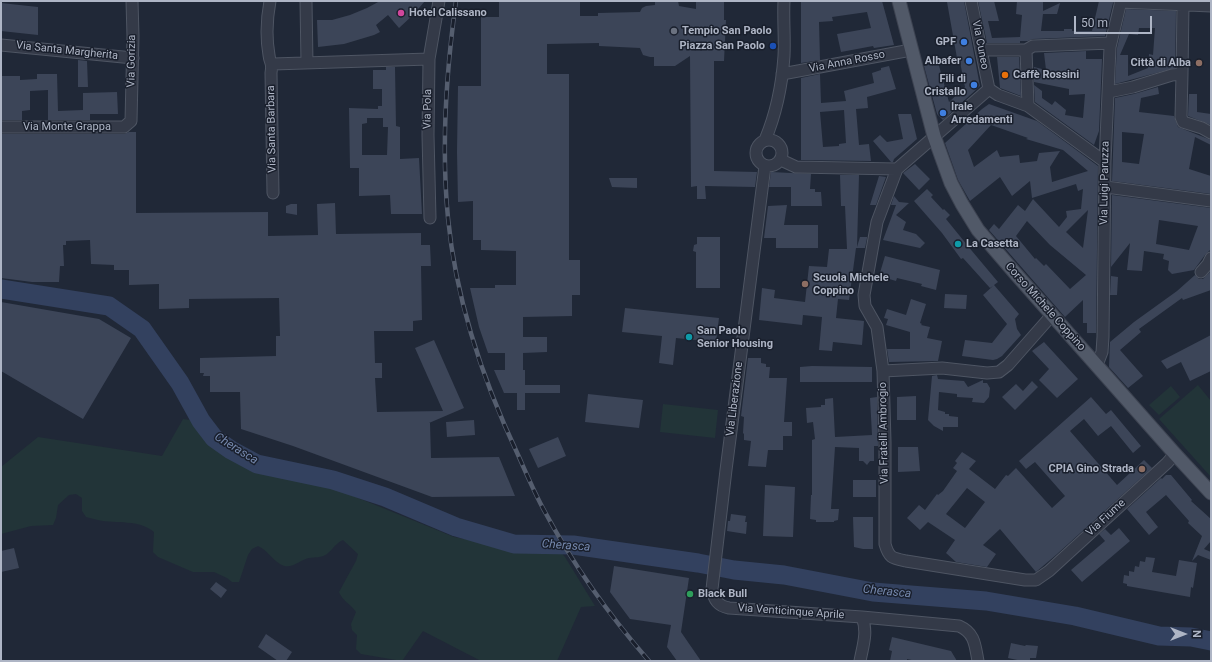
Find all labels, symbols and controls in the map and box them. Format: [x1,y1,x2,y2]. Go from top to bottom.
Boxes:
place label: Hotel Calissano [409,6,487,20]
marker: Hotel Calissano [396,8,406,18]
scale bar [1076,8,1154,34]
text: 50 m [1081,16,1108,30]
street label: Via Cuneo [969,19,991,71]
place label: Tempio San Paolo [682,24,772,38]
marker: Tempio San Paolo [669,26,679,36]
street label: Via Gorizia [125,35,139,87]
place label: GPF [935,35,956,49]
marker: GPF [959,37,969,47]
street label: Via Santa Margherita [15,39,119,63]
place label: Piazza San Paolo [679,39,765,53]
marker: Piazza San Paolo [768,41,778,51]
street label: Via Anna Rosso [808,48,886,76]
place label: Albafer [925,54,961,68]
marker: Albafer [964,56,974,66]
place label: Città di Alba [1131,56,1191,70]
marker: Città di Alba [1194,58,1204,68]
place label: Caffè Rossini [1013,68,1079,82]
marker: Caffè Rossini [1000,70,1010,80]
place label: Fili di Cristallo [925,72,966,98]
marker: Fili di Cristallo [969,80,979,90]
street label: Via Santa Barbara [265,85,279,173]
street label: Via Pola [421,89,435,129]
place label: Irale Arredamenti [951,100,1013,126]
marker: Irale Arredamenti [938,108,948,118]
street label: Via Monte Grappa [23,120,111,134]
street label: Via Luigi Paruzza [1098,141,1112,225]
place label: La Casetta [966,237,1019,251]
marker: La Casetta [953,239,963,249]
street label: Corso Michele Coppino [1002,260,1088,354]
place label: Scuola Michele Coppino [813,271,889,297]
marker: Scuola Michele Coppino [800,279,810,289]
place label: San Paolo Senior Housing [697,324,773,350]
marker: San Paolo Senior Housing [684,332,694,342]
street label: Via Liberazione [724,361,746,437]
street label: Via Fratelli Ambrogio [877,382,891,484]
water label: Cherasca [212,430,260,468]
place label: CPIA Gino Strada [1048,462,1134,476]
marker: CPIA Gino Strada [1137,464,1147,474]
street label: Via Fiume [1084,497,1128,539]
water label: Cherasca [541,537,591,555]
water label: Cherasca [862,582,912,602]
place label: Black Bull [698,587,747,601]
marker: Black Bull [685,589,695,599]
street label: Via Venticinque Aprile [737,602,845,622]
north arrow [1164,614,1204,654]
text: N [1190,630,1203,638]

